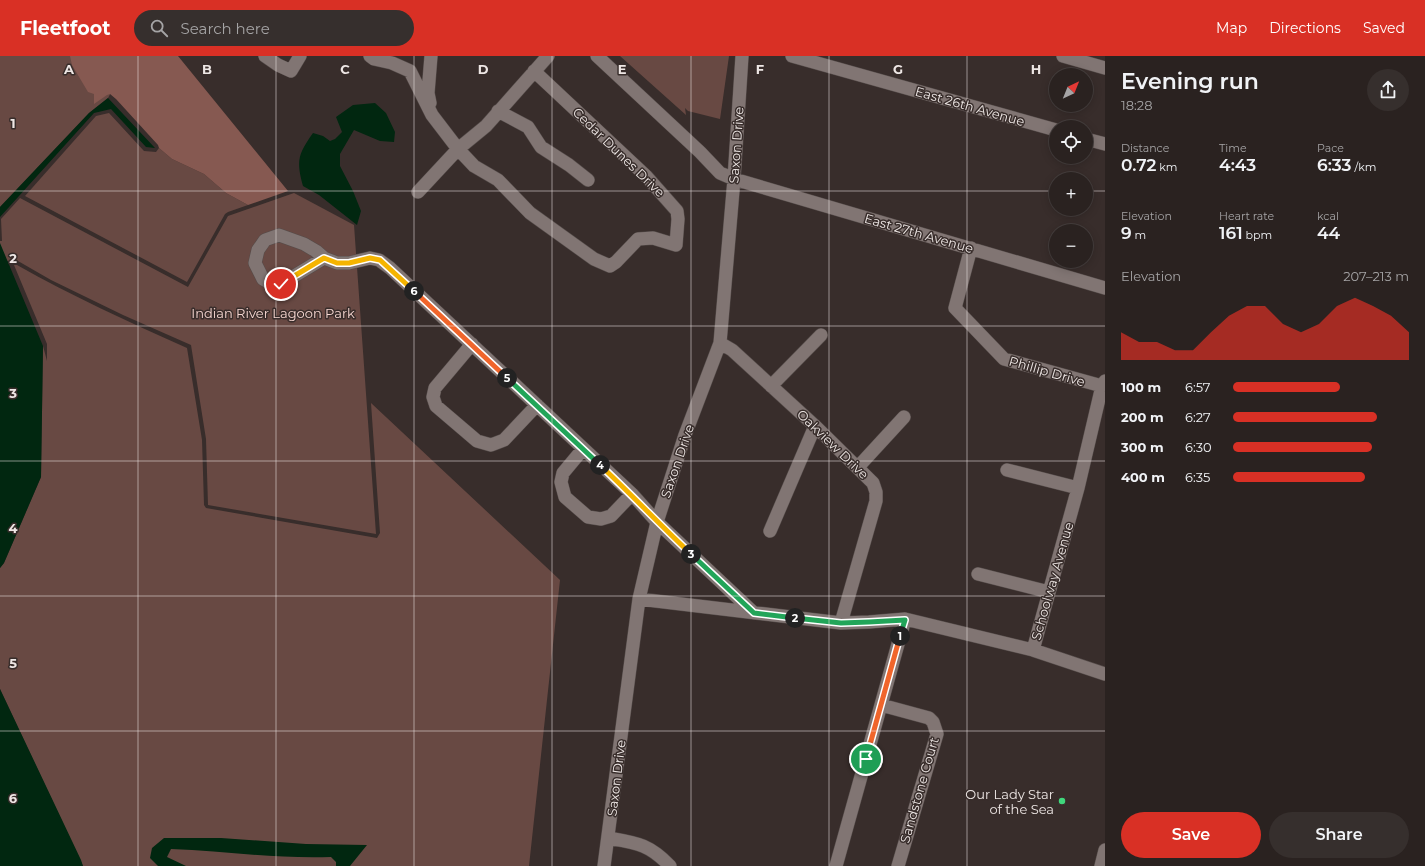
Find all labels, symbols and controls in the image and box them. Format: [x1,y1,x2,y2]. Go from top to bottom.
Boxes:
search box [134,10,414,46]
text: Fleetfoot [20,17,110,40]
icon: search [148,17,170,39]
text: Search here [180,19,270,38]
text: Map [1216,19,1247,37]
text: Directions [1269,19,1341,37]
text: Saved [1363,19,1405,37]
text: A [63,61,75,77]
text: B [202,61,212,77]
text: C [340,61,350,77]
text: D [478,61,489,77]
text: E [618,61,627,77]
text: F [756,61,764,77]
text: G [893,61,903,77]
text: H [1031,61,1041,77]
north arrow [1049,68,1093,112]
map controls [1049,68,1093,268]
text: Evening run [1121,68,1259,95]
button: share [1367,69,1409,111]
street label: East 26th Avenue [913,83,1027,129]
text: 18:28 [1121,97,1152,113]
street label: Cedar Dunes Drive [570,104,668,200]
street label: Saxon Drive [725,106,747,184]
text: 1 [10,115,16,131]
button: locate [1049,120,1093,164]
text: Distance [1121,141,1169,155]
text: Time [1219,141,1247,155]
text: Pace [1317,141,1344,155]
text: 0.72 [1121,155,1156,175]
text: 4:43 [1219,155,1256,175]
text: 6:33 [1317,155,1352,175]
text: km [1156,160,1177,174]
text: /km [1352,160,1376,174]
button: + [1049,172,1093,216]
text: Elevation [1121,209,1172,223]
text: Heart rate [1219,209,1274,223]
text: kcal [1317,209,1339,223]
street label: East 27th Avenue [863,210,975,256]
text: 9 [1121,223,1132,243]
text: 161 [1219,223,1243,243]
text: 44 [1317,223,1340,243]
button: − [1049,224,1093,268]
text: m [1132,228,1146,242]
text: bpm [1243,228,1272,242]
text: 2 [9,250,17,266]
pin [264,267,298,301]
text: Elevation [1121,268,1181,284]
text: 207–213 m [1343,268,1409,284]
icon: check [270,273,292,295]
pin: 6 [404,281,424,301]
text: 6 [410,284,418,298]
park label: Indian River Lagoon Park [191,305,355,321]
street label: Phillip Drive [1007,353,1087,390]
pin: 5 [497,368,517,388]
text: 5 [504,371,510,385]
text: 100 m [1121,379,1161,395]
text: 6:57 [1185,379,1211,395]
text: 3 [8,385,17,401]
street label: Oakview Drive [794,406,872,482]
text: 200 m [1121,409,1164,425]
text: 6:27 [1185,409,1211,425]
street label: Saxon Drive [657,422,697,500]
text: 300 m [1121,439,1164,455]
text: 6:30 [1185,439,1212,455]
pin: 4 [590,455,610,475]
text: 4 [596,458,604,472]
text: 400 m [1121,469,1165,485]
text: 6:35 [1185,469,1210,485]
text: 4 [9,520,18,536]
street label: Schoolway Avenue [1028,520,1077,642]
pin: 3 [681,544,701,564]
text: 3 [688,547,694,561]
pin: 2 [785,608,805,628]
text: 2 [792,611,798,625]
pin: 1 [890,626,910,646]
text: 1 [898,629,902,643]
text: 5 [9,655,17,671]
street label: Sandstone Court [896,735,942,845]
street label: Saxon Drive [603,739,629,817]
pin [849,742,883,776]
icon: arrive [855,748,877,770]
place label: Our Lady Star of the Sea [965,786,1054,817]
text: 6 [9,790,18,806]
marker: Our Lady Star of the Sea [1057,796,1067,806]
button: Save [1121,812,1261,858]
button: Share [1269,812,1409,858]

